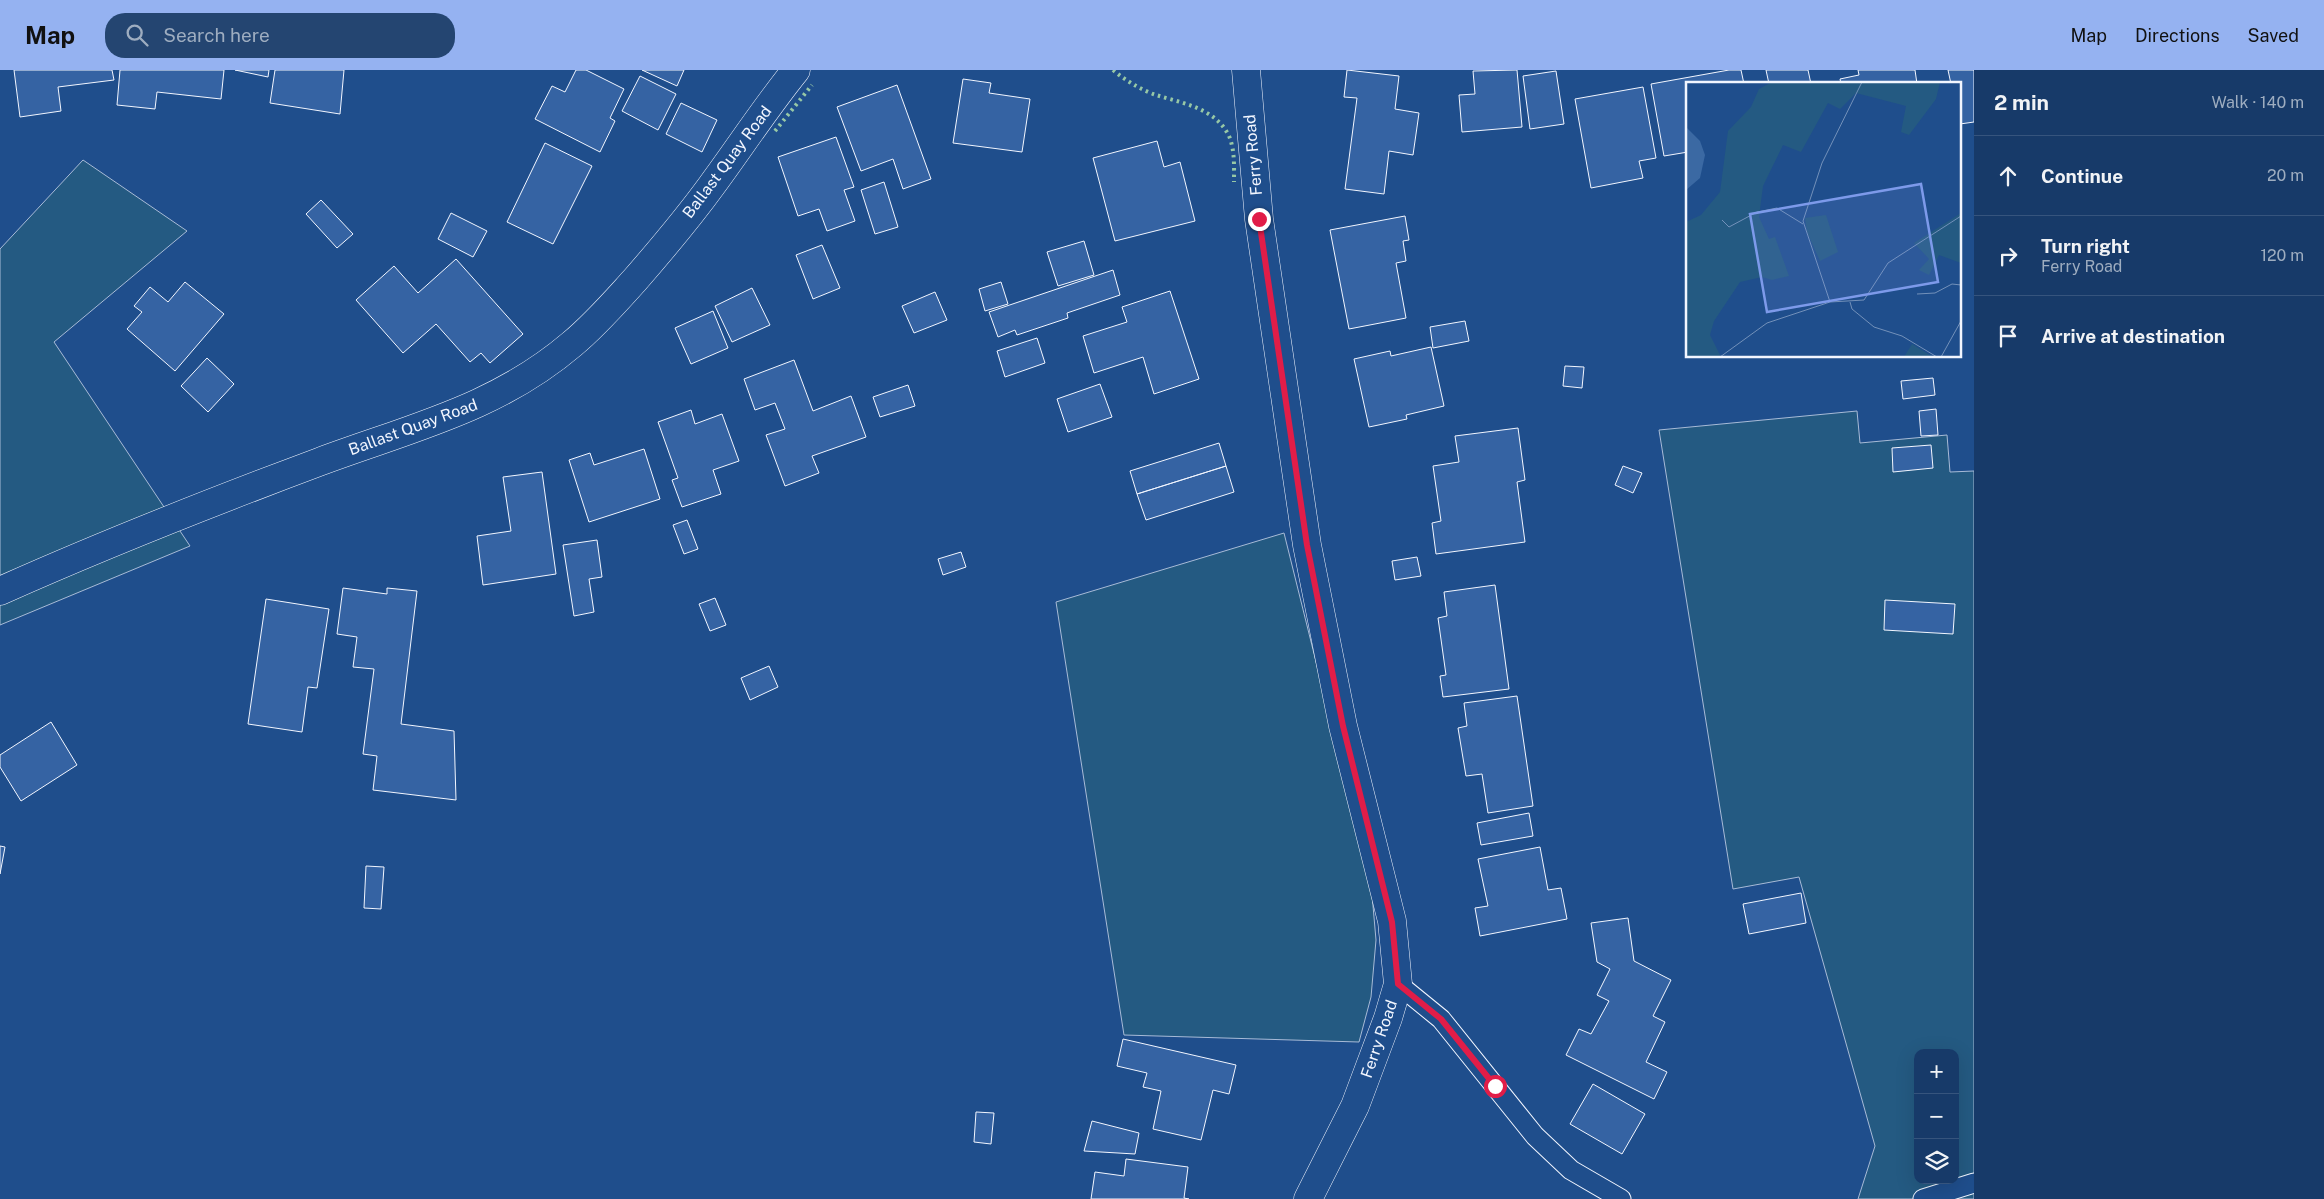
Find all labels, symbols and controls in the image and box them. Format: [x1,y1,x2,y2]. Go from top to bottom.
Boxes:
search box [105,13,455,58]
text: Map [25,21,75,49]
icon: search [123,21,151,49]
text: Search here [163,24,270,46]
text: Map [2070,25,2107,46]
text: Directions [2135,25,2220,46]
text: Saved [2248,25,2299,46]
inset map [1686,82,1962,358]
text: 2 min [1994,90,2049,115]
text: Walk · 140 m [2211,93,2304,112]
street label: Ballast Quay Road [679,102,775,222]
street label: Ferry Road [1240,114,1266,196]
icon: ahead [1994,162,2022,190]
text: Continue [2041,165,2123,187]
text: 20 m [2267,166,2304,185]
route end [1248,208,1271,231]
text: Turn right [2041,235,2130,257]
icon: right [1994,242,2022,270]
text: 120 m [2260,246,2304,265]
text: Ferry Road [2041,257,2122,276]
icon: arrive [1994,322,2022,350]
text: Arrive at destination [2041,325,2225,347]
street label: Ballast Quay Road [346,395,480,459]
street label: Ferry Road [1357,997,1401,1081]
map controls [1914,1049,1959,1184]
button: + [1914,1049,1959,1094]
route start [1484,1075,1507,1098]
button: − [1914,1094,1959,1139]
button: layers [1914,1139,1959,1184]

